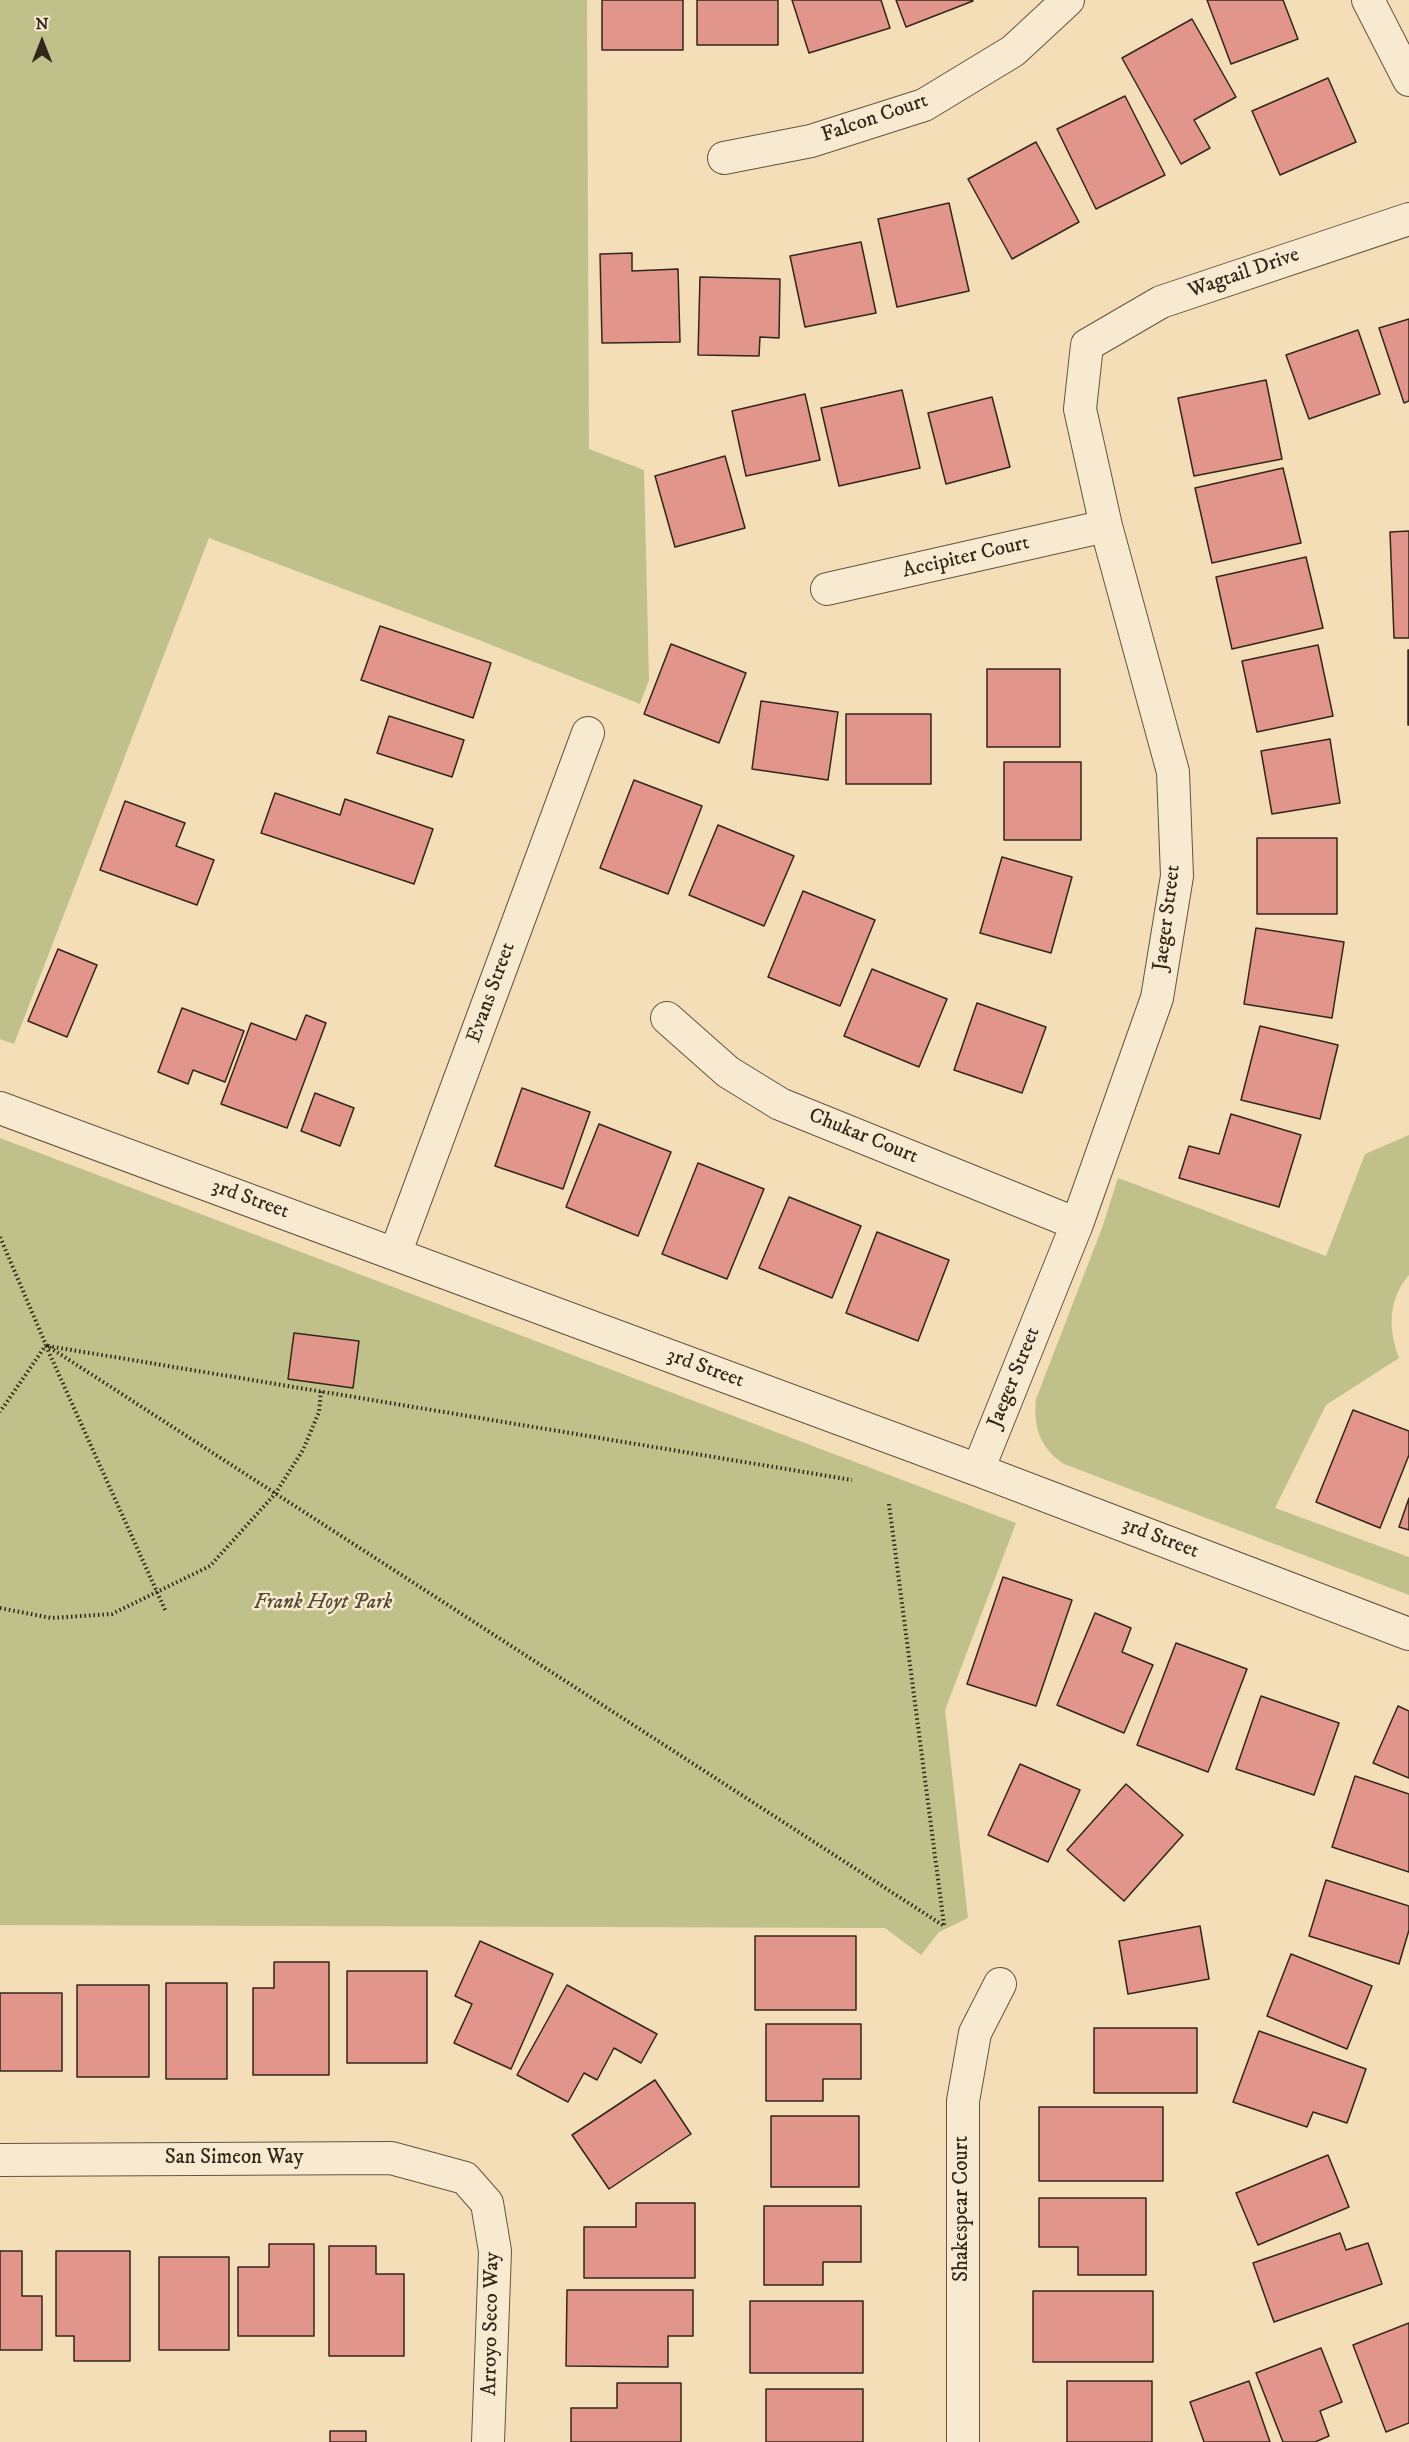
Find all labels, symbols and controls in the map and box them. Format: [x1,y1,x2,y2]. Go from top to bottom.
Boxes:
north arrow [12,12,72,72]
text: N [35,14,49,34]
street label: Falcon Court [818,89,932,149]
street label: Wagtail Drive [1185,243,1303,305]
street label: Accipiter Court [900,531,1032,585]
street label: Jaeger Street [1149,864,1187,972]
street label: Evans Street [462,939,522,1047]
street label: Chukar Court [805,1104,921,1170]
street label: 3rd Street [208,1174,292,1226]
street label: Jaeger Street [983,1324,1047,1432]
street label: 3rd Street [663,1343,747,1395]
street label: 3rd Street [1118,1513,1202,1565]
park label: Frank Hoyt Park [254,1591,392,1617]
street label: Shakespear Court [950,2136,976,2282]
street label: San Simeon Way [165,2146,303,2172]
street label: Arroyo Seco Way [478,2252,506,2396]

